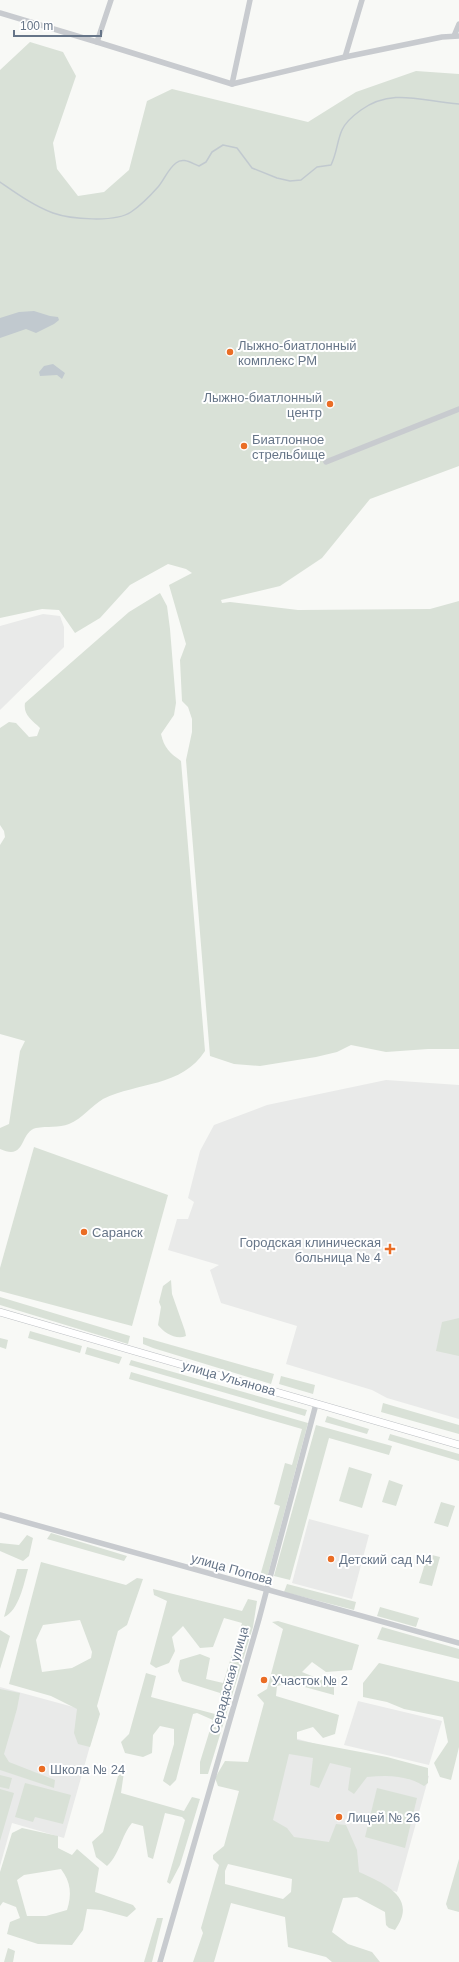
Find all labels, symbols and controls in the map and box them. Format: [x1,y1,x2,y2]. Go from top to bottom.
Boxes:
scale bar [14,12,101,38]
text: 100 m [20,19,53,33]
place label: Лыжно-биатлонный комплекс РМ [238,338,357,368]
marker: Лыжно-биатлонный комплекс РМ [225,347,235,357]
place label: Лыжно-биатлонный центр [203,390,322,420]
marker: Лыжно-биатлонный центр [325,399,335,409]
place label: Биатлонное стрельбище [252,432,325,462]
marker: Биатлонное стрельбище [239,441,249,451]
place label: Саранск [92,1225,143,1240]
marker: Саранск [79,1227,89,1237]
place label: Городская клиническая больница № 4 [240,1235,381,1265]
marker: Городская клиническая больница № 4 [384,1243,396,1255]
street label: улица Ульянова [181,1357,278,1399]
street label: улица Попова [189,1550,275,1588]
place label: Детский сад N4 [339,1552,432,1567]
marker: Детский сад N4 [326,1554,336,1564]
street label: Серадзская улица [207,1624,252,1735]
place label: Участок № 2 [272,1673,348,1688]
marker: Участок № 2 [259,1675,269,1685]
place label: Школа № 24 [50,1762,125,1777]
marker: Школа № 24 [37,1764,47,1774]
place label: Лицей № 26 [347,1810,420,1825]
marker: Лицей № 26 [334,1812,344,1822]

